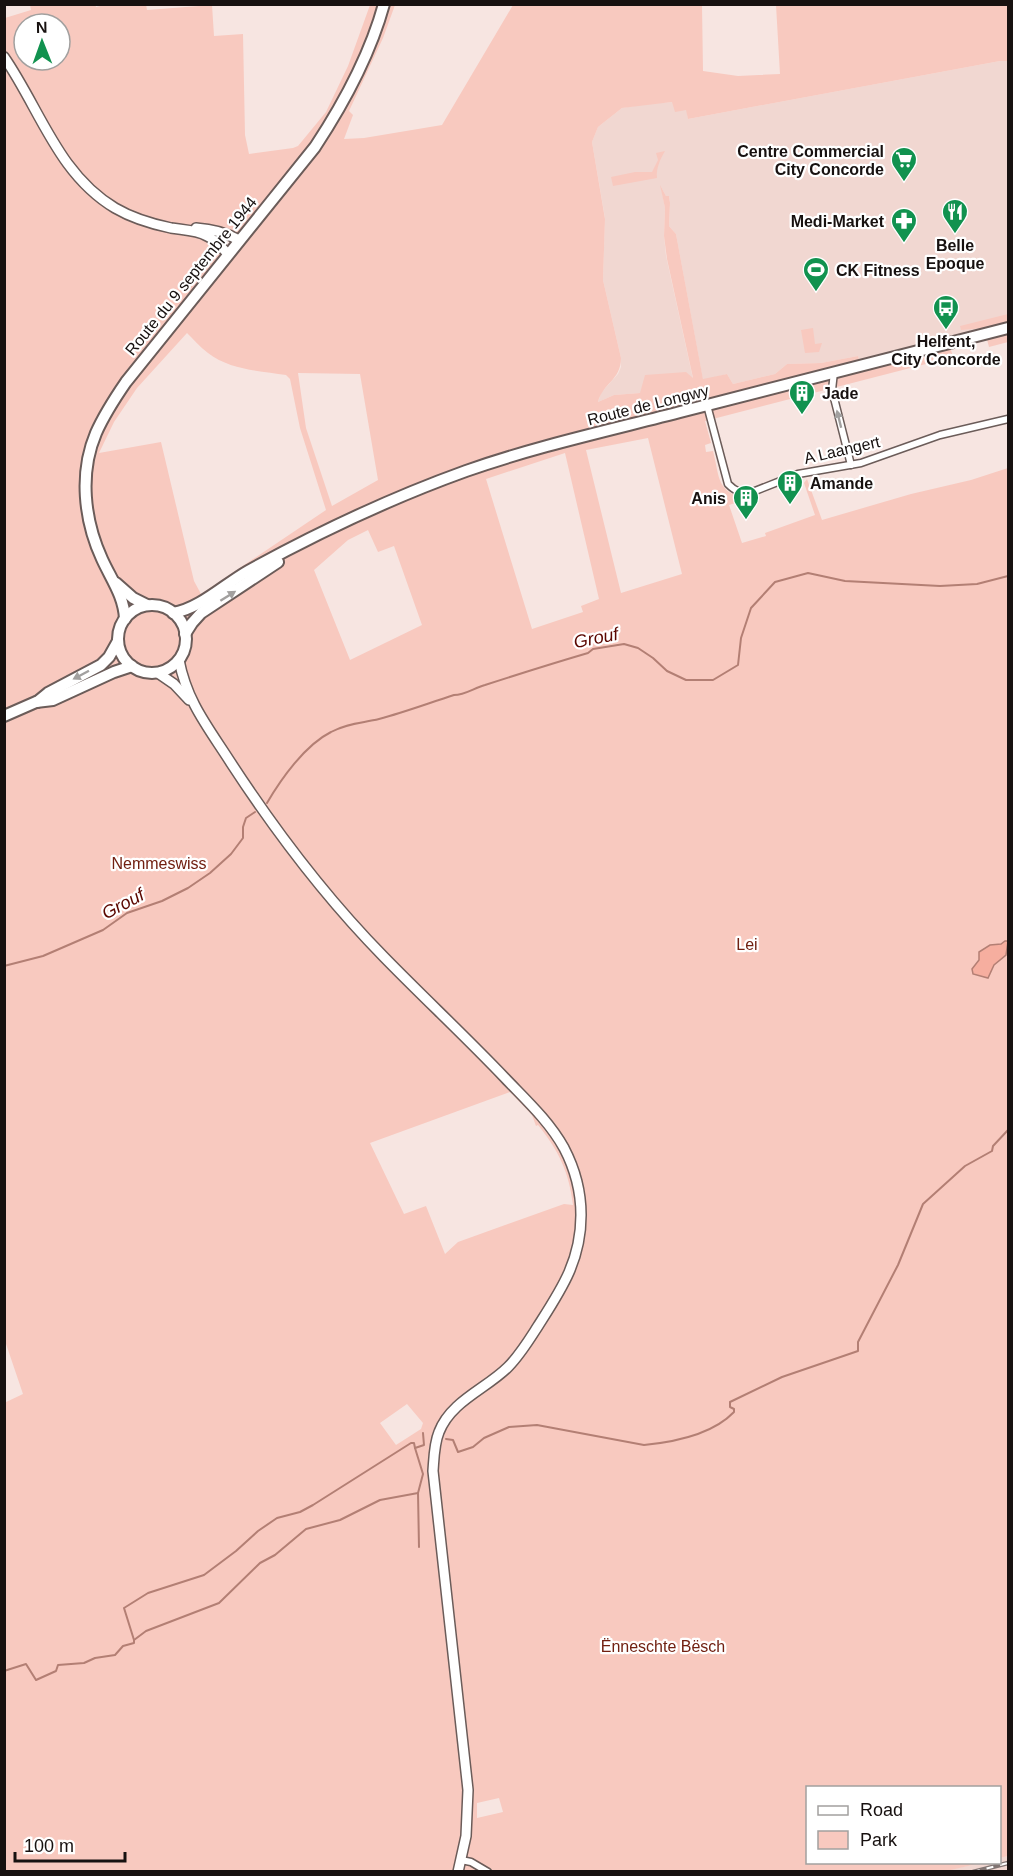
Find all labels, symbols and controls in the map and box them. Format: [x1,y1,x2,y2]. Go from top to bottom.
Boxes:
north arrow [12,12,72,72]
text: N [36,19,48,36]
place label: Centre Commercial City Concorde [737,143,884,178]
supermarket icon: Centre Commercial City Concorde [889,145,919,183]
street label: Route du 9 septembre 1944 [122,193,260,358]
restaurant icon: Belle Epoque [940,197,970,235]
pharmacy icon: Medi-Market [889,206,919,244]
place label: Medi-Market [791,213,885,230]
place label: Belle Epoque [926,237,984,272]
sports icon: CK Fitness [801,255,831,293]
place label: CK Fitness [836,262,920,279]
bus stop icon: Helfent, City Concorde [931,293,961,331]
place label: Helfent, City Concorde [891,333,1001,368]
building icon: Jade [787,378,817,416]
street label: Route de Longwy [586,382,710,428]
place label: Jade [822,385,859,402]
one-way arrow [833,410,843,428]
street label: A Laangert [802,433,882,467]
building icon: Amande [775,468,805,506]
place label: Amande [810,475,873,492]
building icon: Anis [731,483,761,521]
place label: Anis [691,490,726,507]
one-way arrow [220,590,236,601]
water label: Grouf [572,624,622,652]
one-way arrow [72,670,89,680]
park label: Nemmeswiss [111,855,207,872]
water label: Grouf [98,884,149,923]
park label: Lei [736,936,758,953]
park label: Ënneschte Bësch [601,1638,725,1655]
legend [806,1786,1001,1864]
text: Road [860,1800,903,1820]
scale bar [15,1825,124,1863]
text: Park [860,1830,898,1850]
text: 100 m [24,1836,74,1856]

